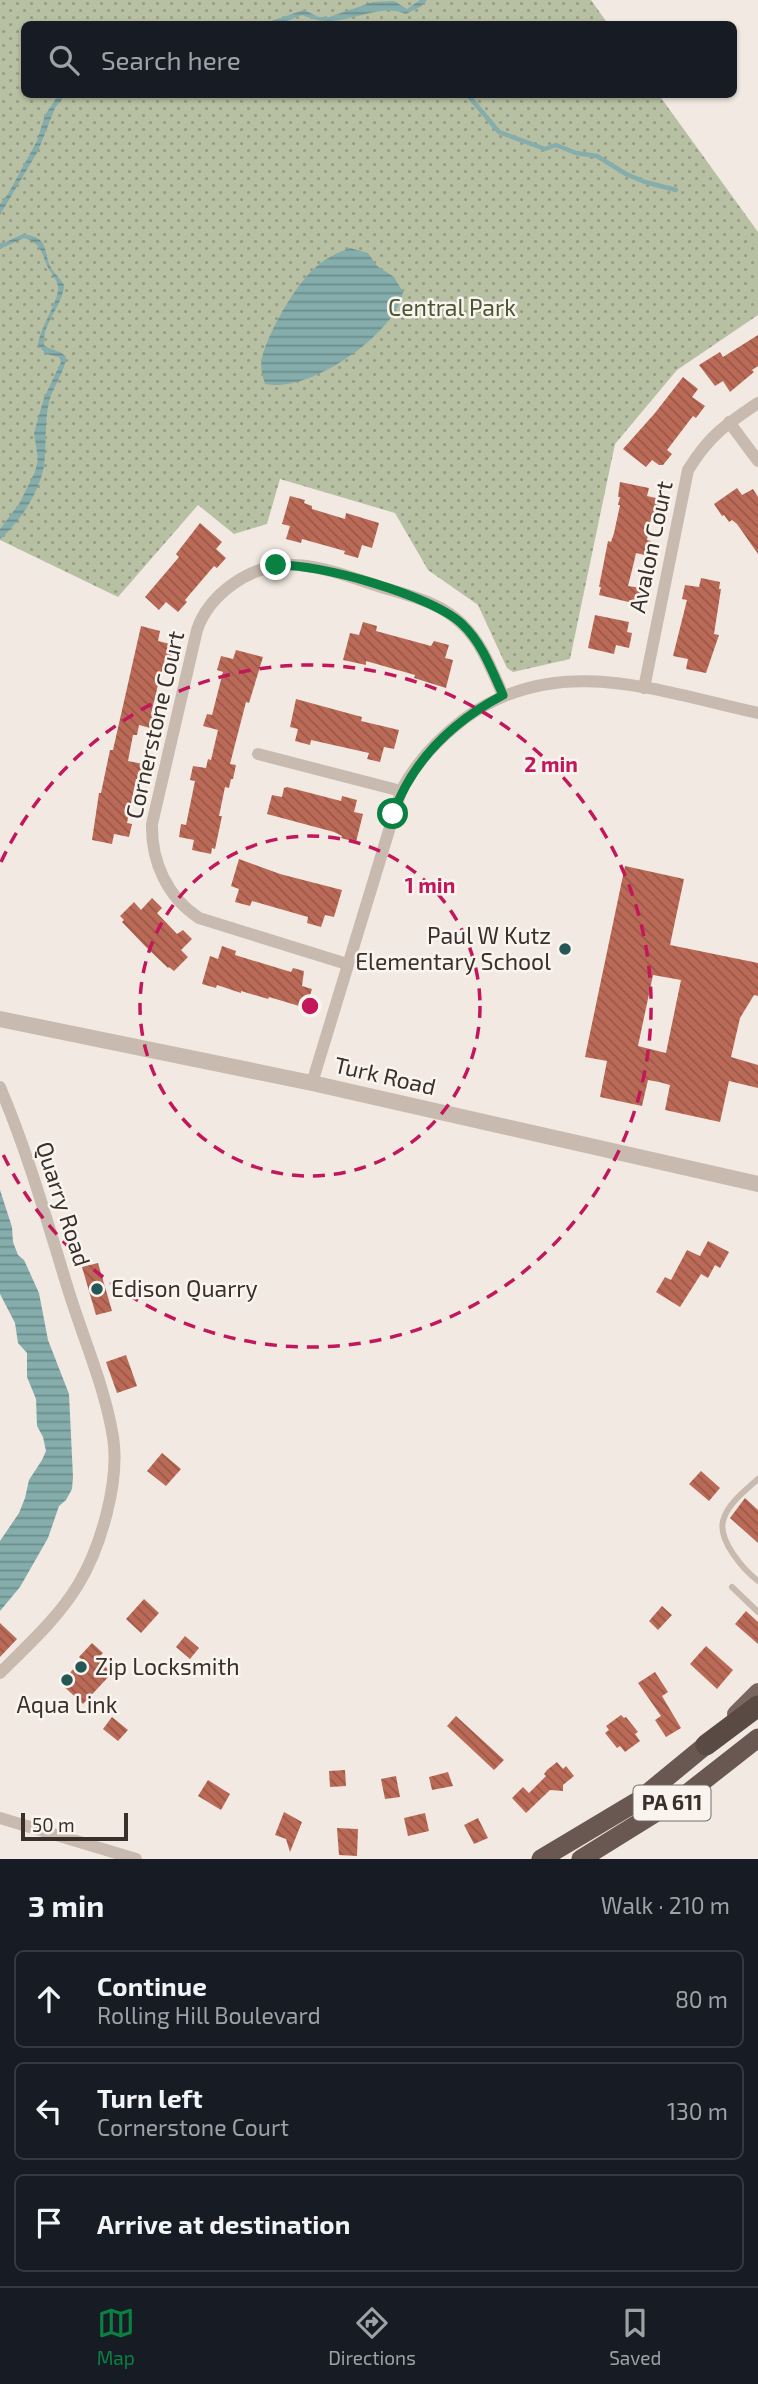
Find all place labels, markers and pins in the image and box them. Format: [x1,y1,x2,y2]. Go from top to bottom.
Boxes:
place label: Paul W Kutz Elementary School [355,921,551,975]
marker: Paul W Kutz Elementary School [557,941,573,957]
centre of rings [298,994,322,1018]
place label: Edison Quarry [111,1274,258,1302]
marker: Edison Quarry [89,1281,105,1297]
place label: Zip Locksmith [95,1652,240,1680]
marker: Zip Locksmith [73,1659,89,1675]
marker: Aqua Link [59,1672,75,1688]
place label: Aqua Link [17,1690,118,1718]

